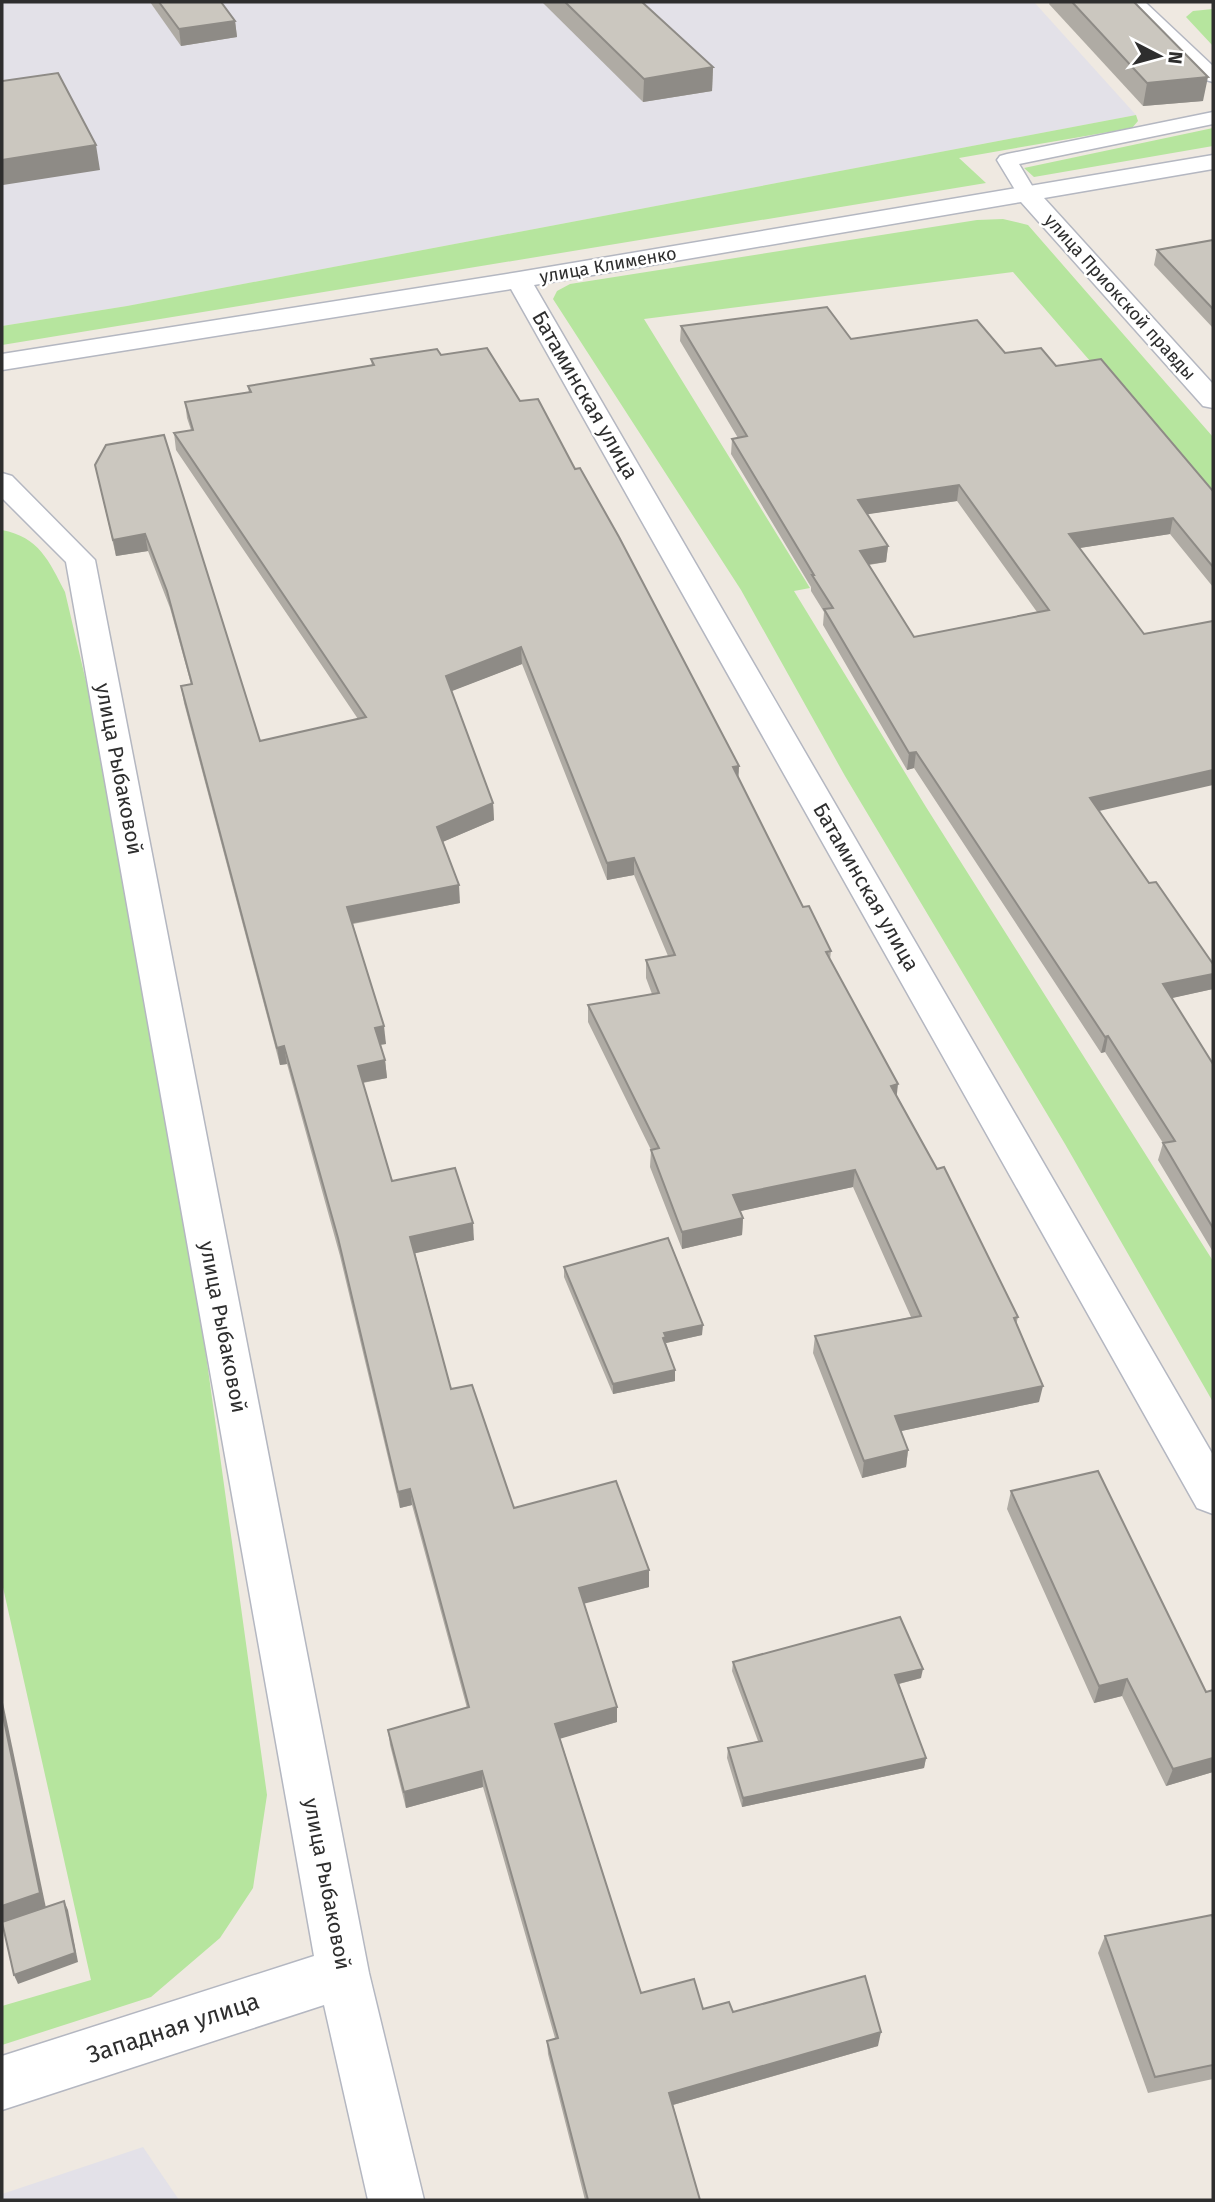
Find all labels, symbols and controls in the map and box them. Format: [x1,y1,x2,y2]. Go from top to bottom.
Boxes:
north arrow [1124,21,1194,91]
text: N [1163,50,1188,65]
street label: улица Приокской правды [1039,209,1201,385]
street label: улица Клименко [538,242,678,288]
street label: Батаминская улица [526,306,644,484]
street label: улица Рыбаковой [90,681,148,857]
street label: Батаминская улица [807,798,925,976]
street label: улица Рыбаковой [194,1239,252,1415]
street label: улица Рыбаковой [298,1796,356,1972]
street label: Западная улица [83,1987,263,2069]

